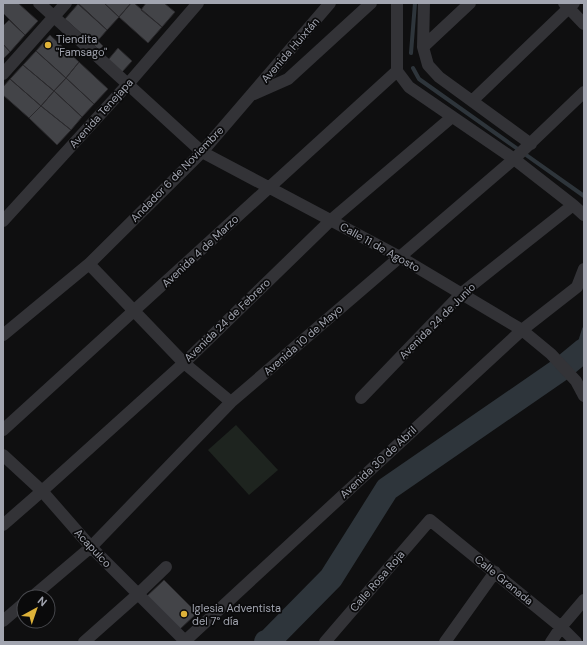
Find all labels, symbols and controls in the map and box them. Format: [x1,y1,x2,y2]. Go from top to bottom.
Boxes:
street label: Avenida Huixtán [258,15,322,85]
place label: Tiendita "Famsago" [56,32,107,59]
marker: Tiendita "Famsago" [43,40,53,50]
street label: Avenida Tenejapa [66,75,136,151]
street label: Andador 6 de Noviembre [127,123,227,225]
street label: Avenida 4 de Marzo [159,212,241,290]
street label: Calle 11 de Agosto [337,219,423,275]
street label: Avenida 24 de Febrero [181,275,273,365]
street label: Avenida 24 de Junio [396,280,478,362]
street label: Avenida 10 de Mayo [261,302,345,378]
street label: Avenida 30 de Abril [337,423,419,501]
street label: Acapulco [72,526,114,570]
street label: Calle Rosa Roja [347,548,407,614]
street label: Calle Granada [472,552,536,608]
north arrow [16,589,56,629]
text: N [35,593,50,609]
place label: Iglesia Adventista del 7° día [192,601,281,628]
marker: Iglesia Adventista del 7° día [179,609,189,619]

